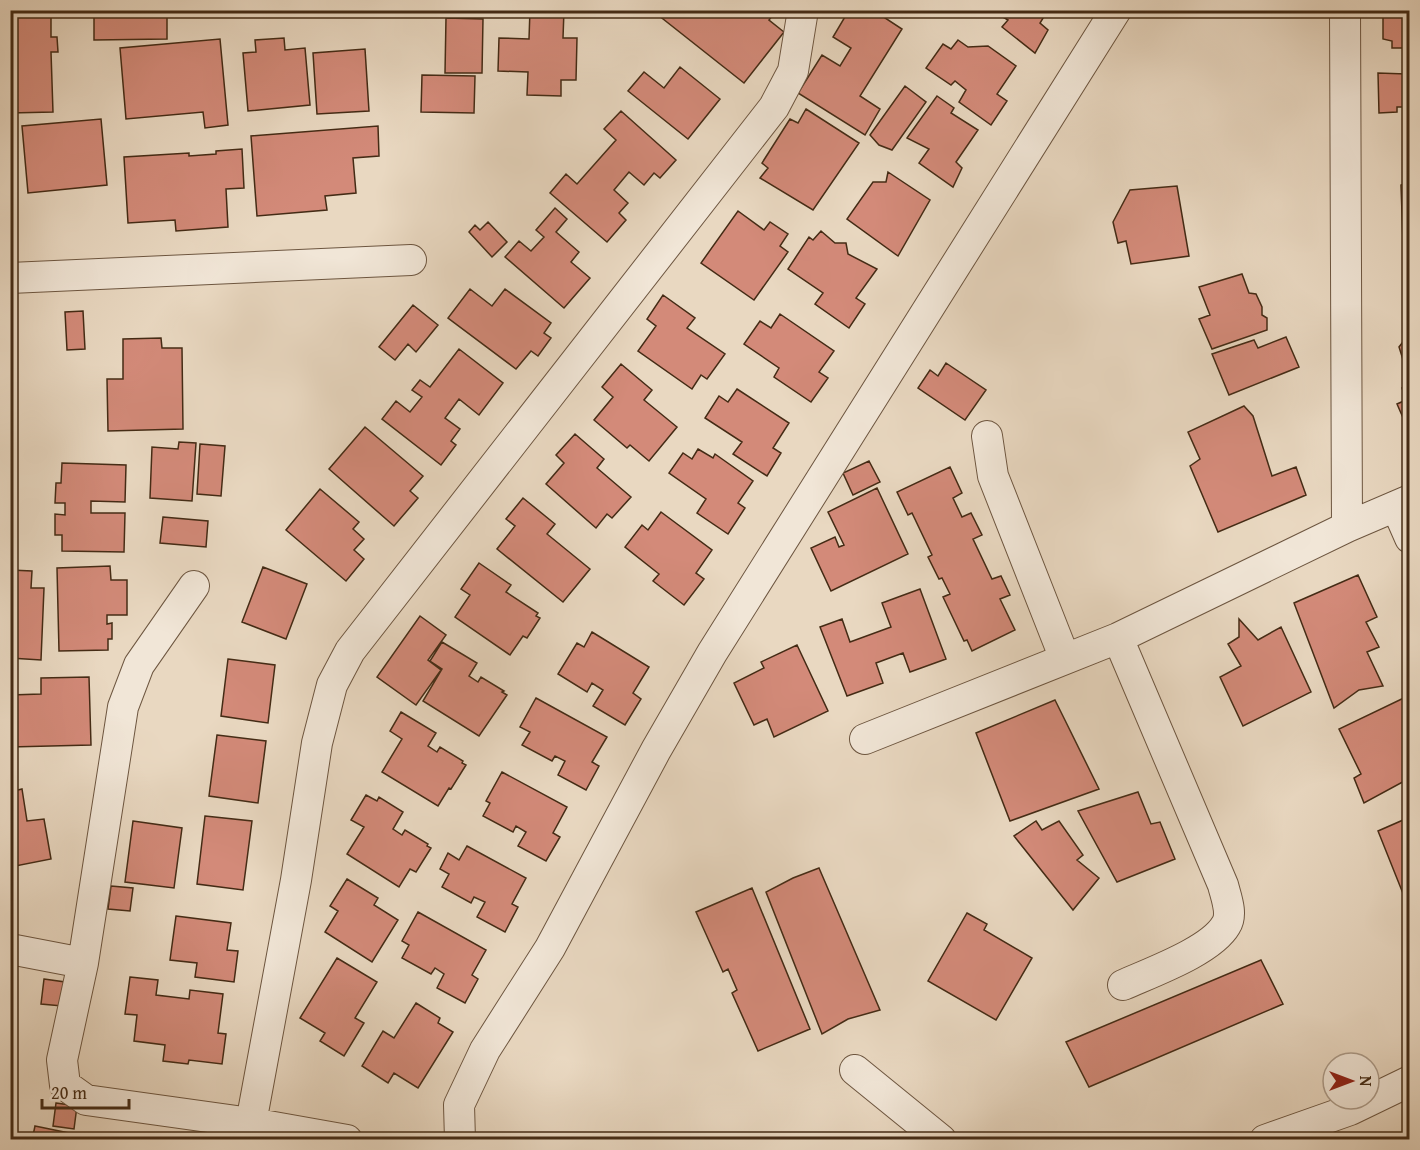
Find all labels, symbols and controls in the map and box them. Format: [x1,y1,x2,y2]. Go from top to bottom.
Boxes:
north arrow [1321,1051,1381,1111]
scale bar [42,1072,129,1110]
text: N [1354,1076,1378,1087]
text: 20 m [51,1079,87,1106]

